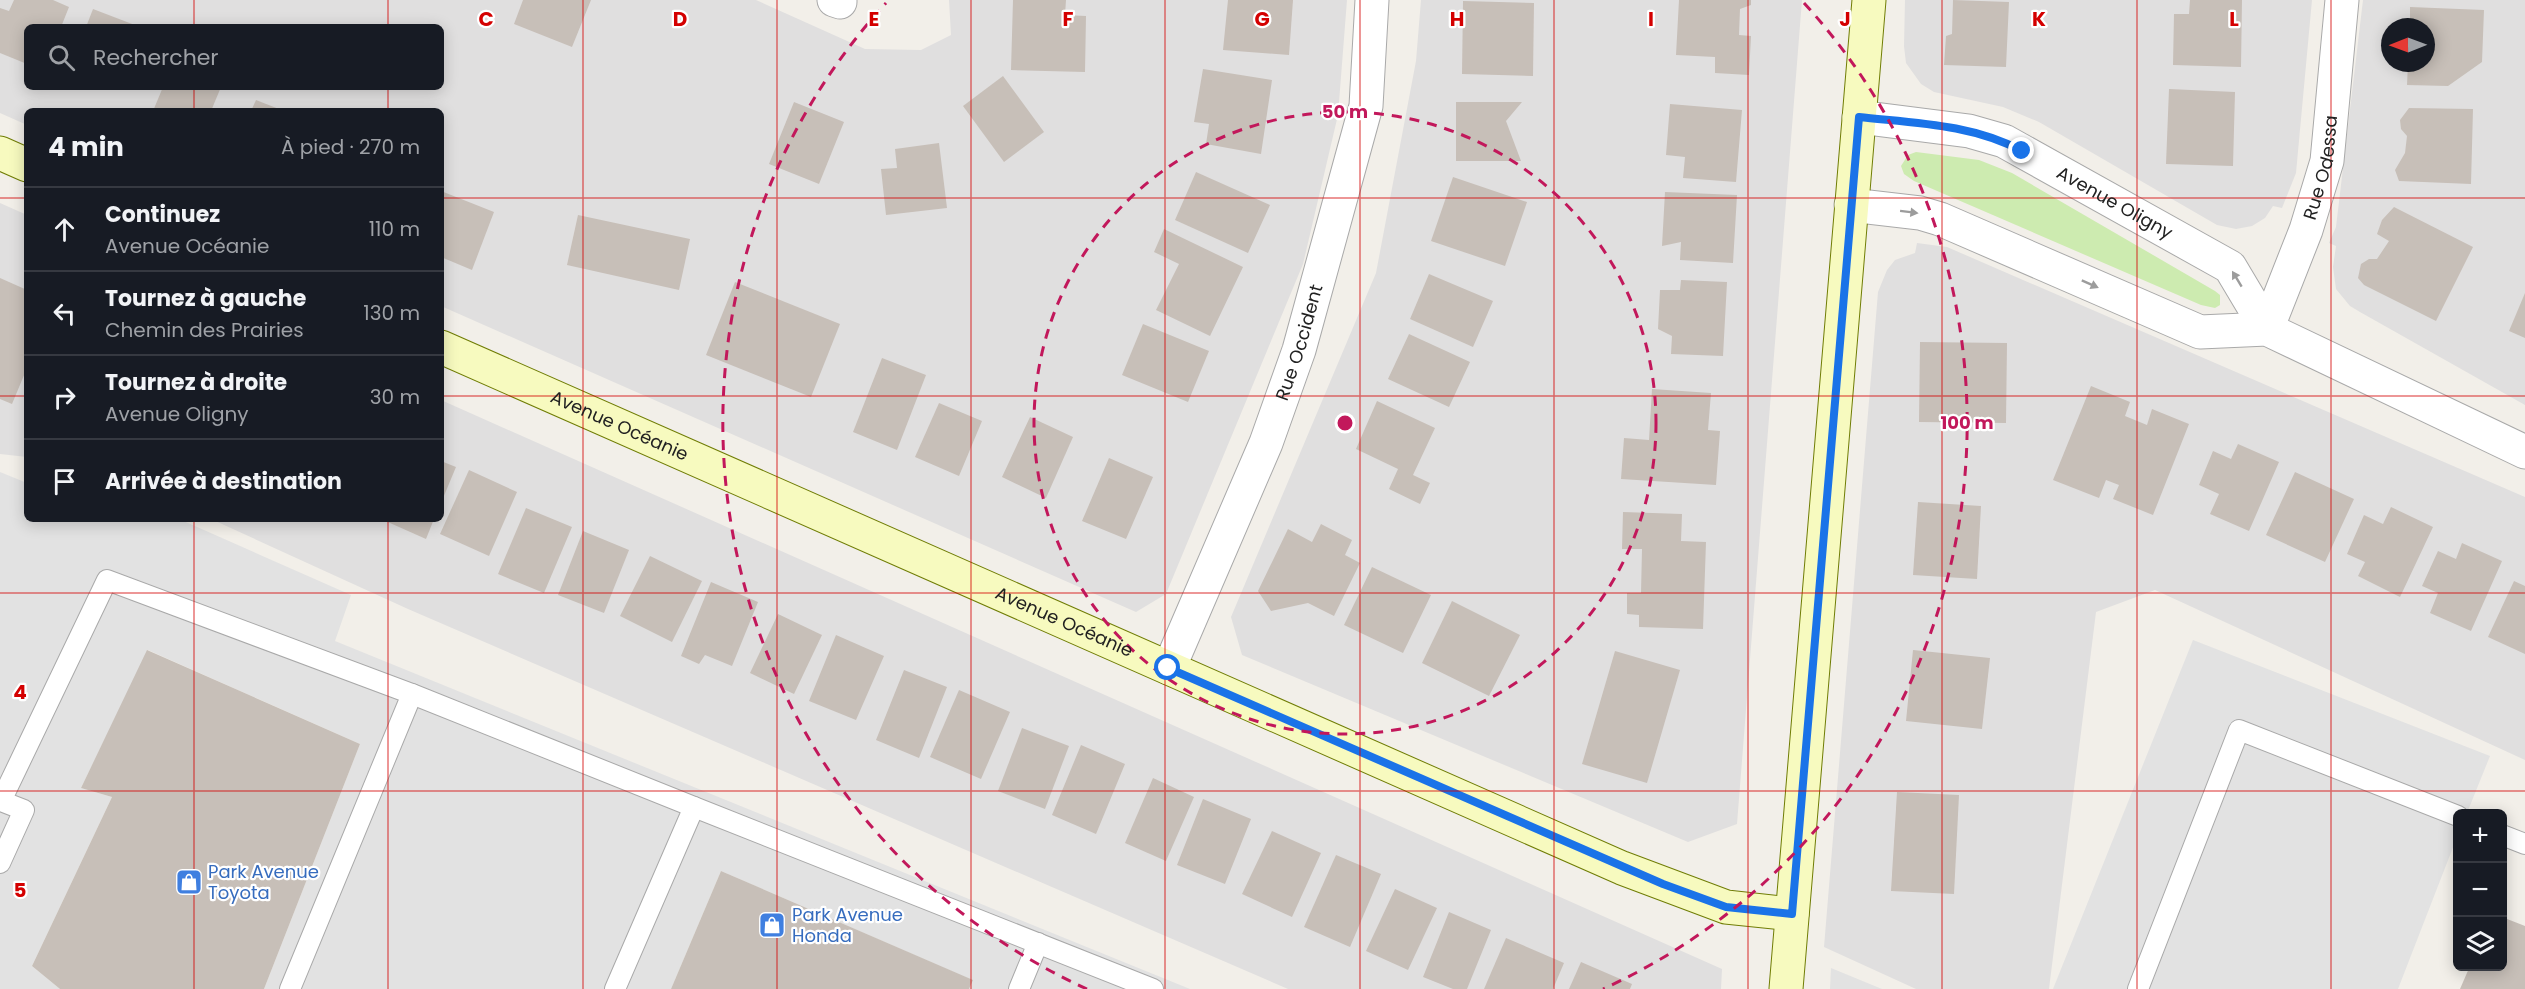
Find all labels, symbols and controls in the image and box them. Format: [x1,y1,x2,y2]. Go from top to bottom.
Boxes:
text: C [478,5,494,33]
text: D [673,5,687,33]
text: E [869,5,879,33]
text: F [1063,5,1074,33]
text: G [1254,5,1270,33]
text: H [1450,5,1464,33]
text: I [1648,5,1654,33]
text: J [1839,5,1851,33]
text: K [2032,5,2046,33]
text: L [2229,5,2239,33]
north arrow [2381,18,2435,72]
search box [24,24,444,90]
icon: search [45,41,78,74]
text: Rechercher [93,42,219,73]
text: 50 m [1322,99,1368,124]
street label: Rue Odessa [2297,114,2343,223]
text: 4 min [48,129,124,165]
text: À pied · 270 m [281,133,420,161]
route end [2008,137,2034,163]
street label: Avenue Oligny [2052,160,2177,245]
text: Continuez [105,199,220,230]
one-way arrow [1900,207,1919,217]
icon: ahead [48,213,81,246]
text: 110 m [369,215,420,243]
text: Avenue Océanie [105,232,269,260]
one-way arrow [2231,271,2242,287]
one-way arrow [2081,279,2099,289]
street label: Rue Occident [1269,281,1328,404]
text: Tournez à gauche [105,283,306,314]
icon: left [48,297,81,330]
text: 130 m [363,299,420,327]
text: Chemin des Prairies [105,316,304,344]
text: Tournez à droite [105,367,287,398]
icon: right [48,381,81,414]
text: 30 m [370,383,420,411]
street label: Avenue Océanie [547,384,692,467]
text: Avenue Oligny [105,400,249,428]
text: 100 m [1940,410,1994,435]
centre of rings [1335,413,1355,433]
icon: arrive [48,465,81,498]
text: Arrivée à destination [105,466,342,497]
street label: Avenue Océanie [991,580,1137,663]
route start [1154,654,1180,680]
text: 4 [13,678,27,706]
map controls [2453,809,2507,971]
button: + [2453,809,2507,863]
place label: Park Avenue Toyota [208,859,319,905]
button: − [2453,863,2507,917]
shop icon: Park Avenue Toyota [174,867,204,897]
text: 5 [14,876,27,904]
place label: Park Avenue Honda [792,902,903,948]
shop icon: Park Avenue Honda [757,910,787,940]
button: layers [2453,917,2507,971]

